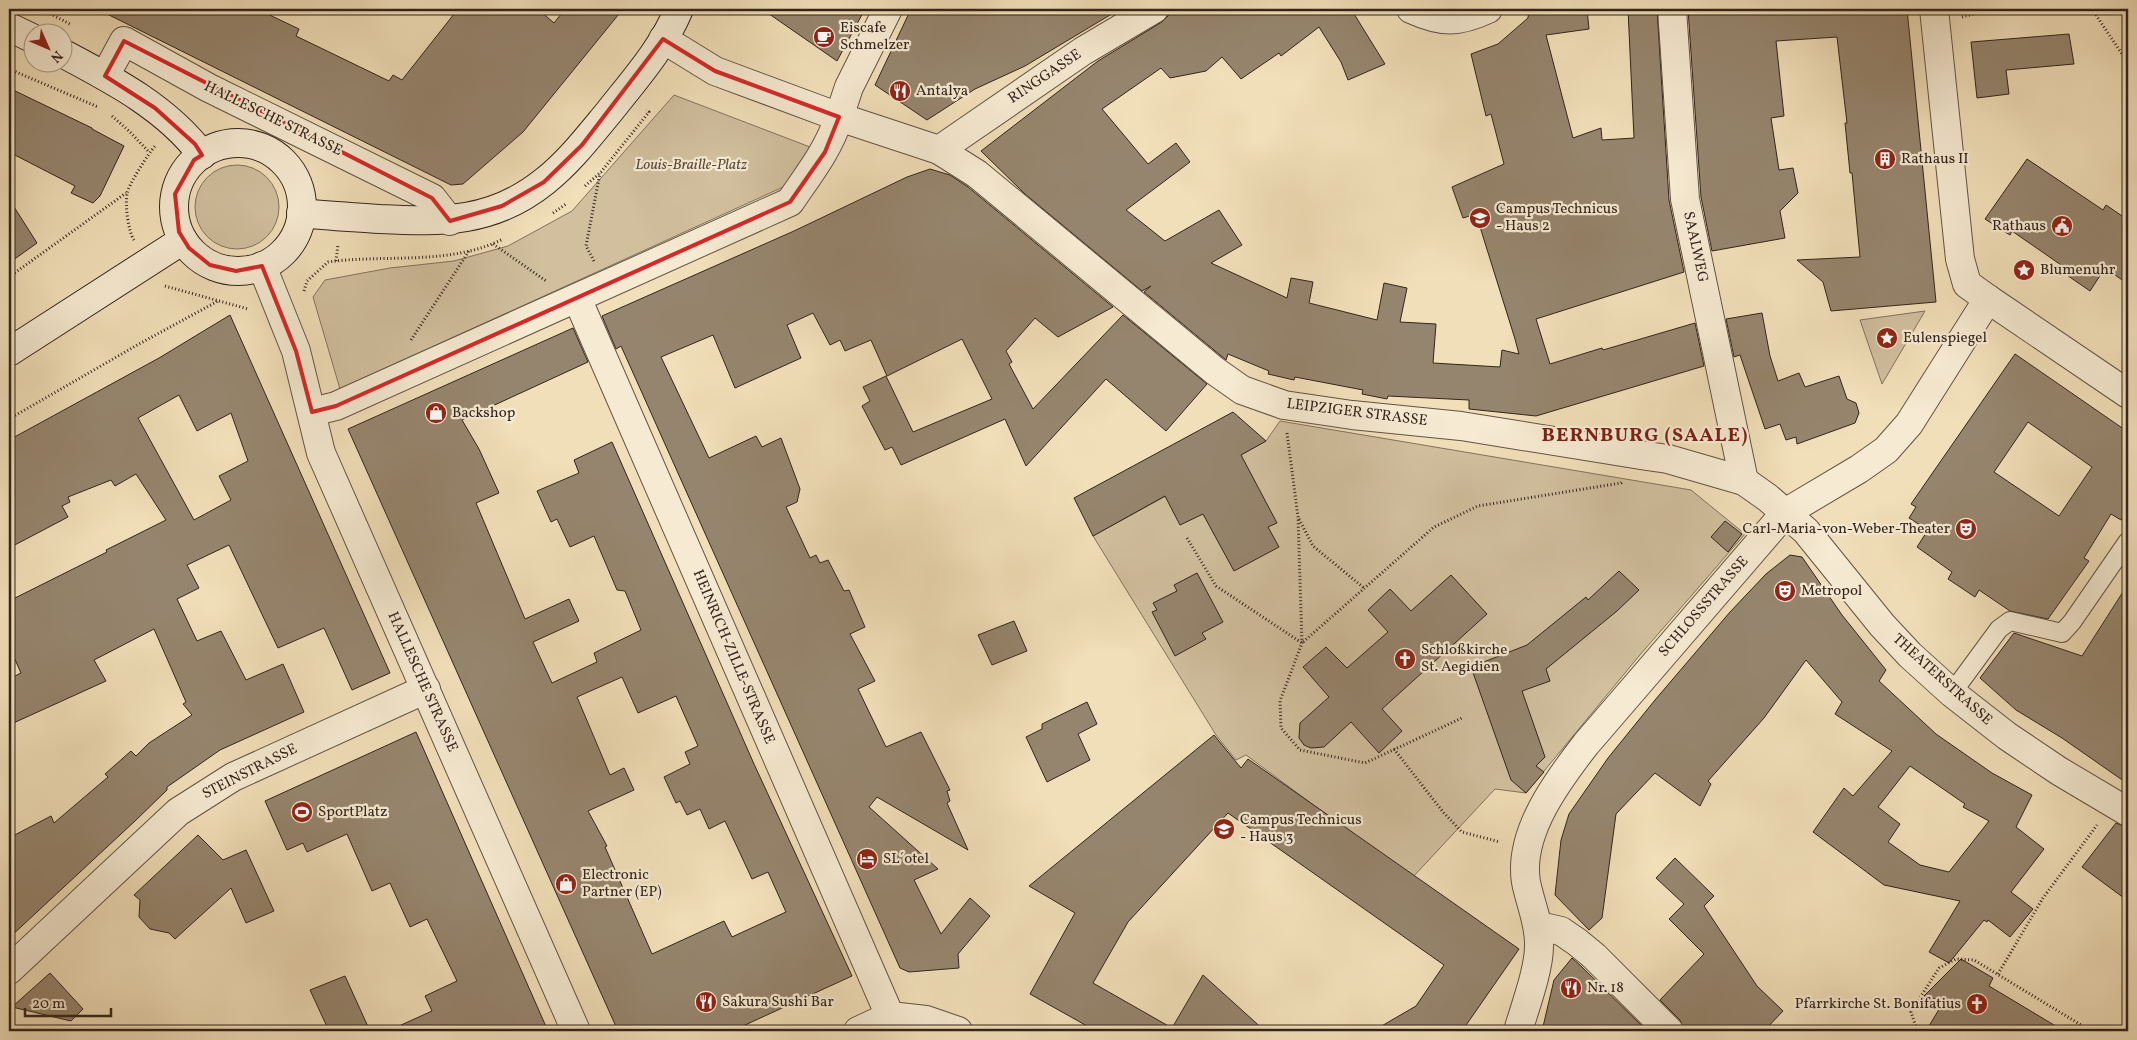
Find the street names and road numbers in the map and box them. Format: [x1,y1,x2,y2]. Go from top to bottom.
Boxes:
street label: RINGGASSE [1004,45,1086,109]
street label: HALLESCHE STRASSE [200,76,346,162]
street label: SAALWEG [1677,210,1713,284]
street label: LEIPZIGER STRASSE [1285,394,1429,432]
street label: SCHLOSSSTRASSE [1654,552,1754,662]
street label: HEINRICH-ZILLE-STRASSE [687,567,779,747]
street label: HALLESCHE STRASSE [382,609,462,755]
street label: THEATERSTRASSE [1887,629,1997,731]
street label: STEINSTRASSE [199,739,301,805]

